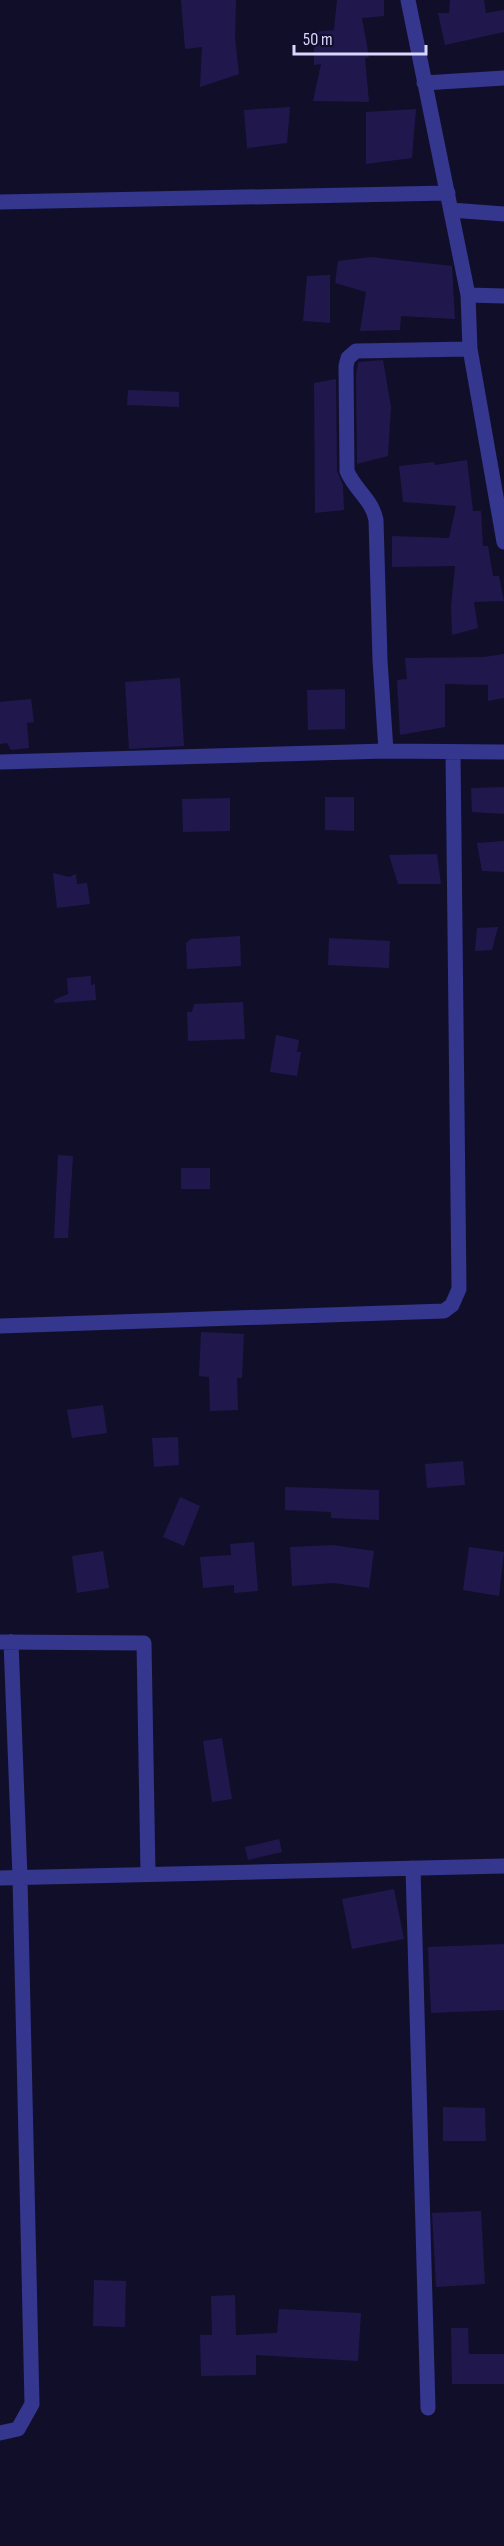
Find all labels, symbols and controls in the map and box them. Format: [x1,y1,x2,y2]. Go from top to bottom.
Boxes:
scale bar [294,18,426,56]
text: 50 m [303,29,333,50]

